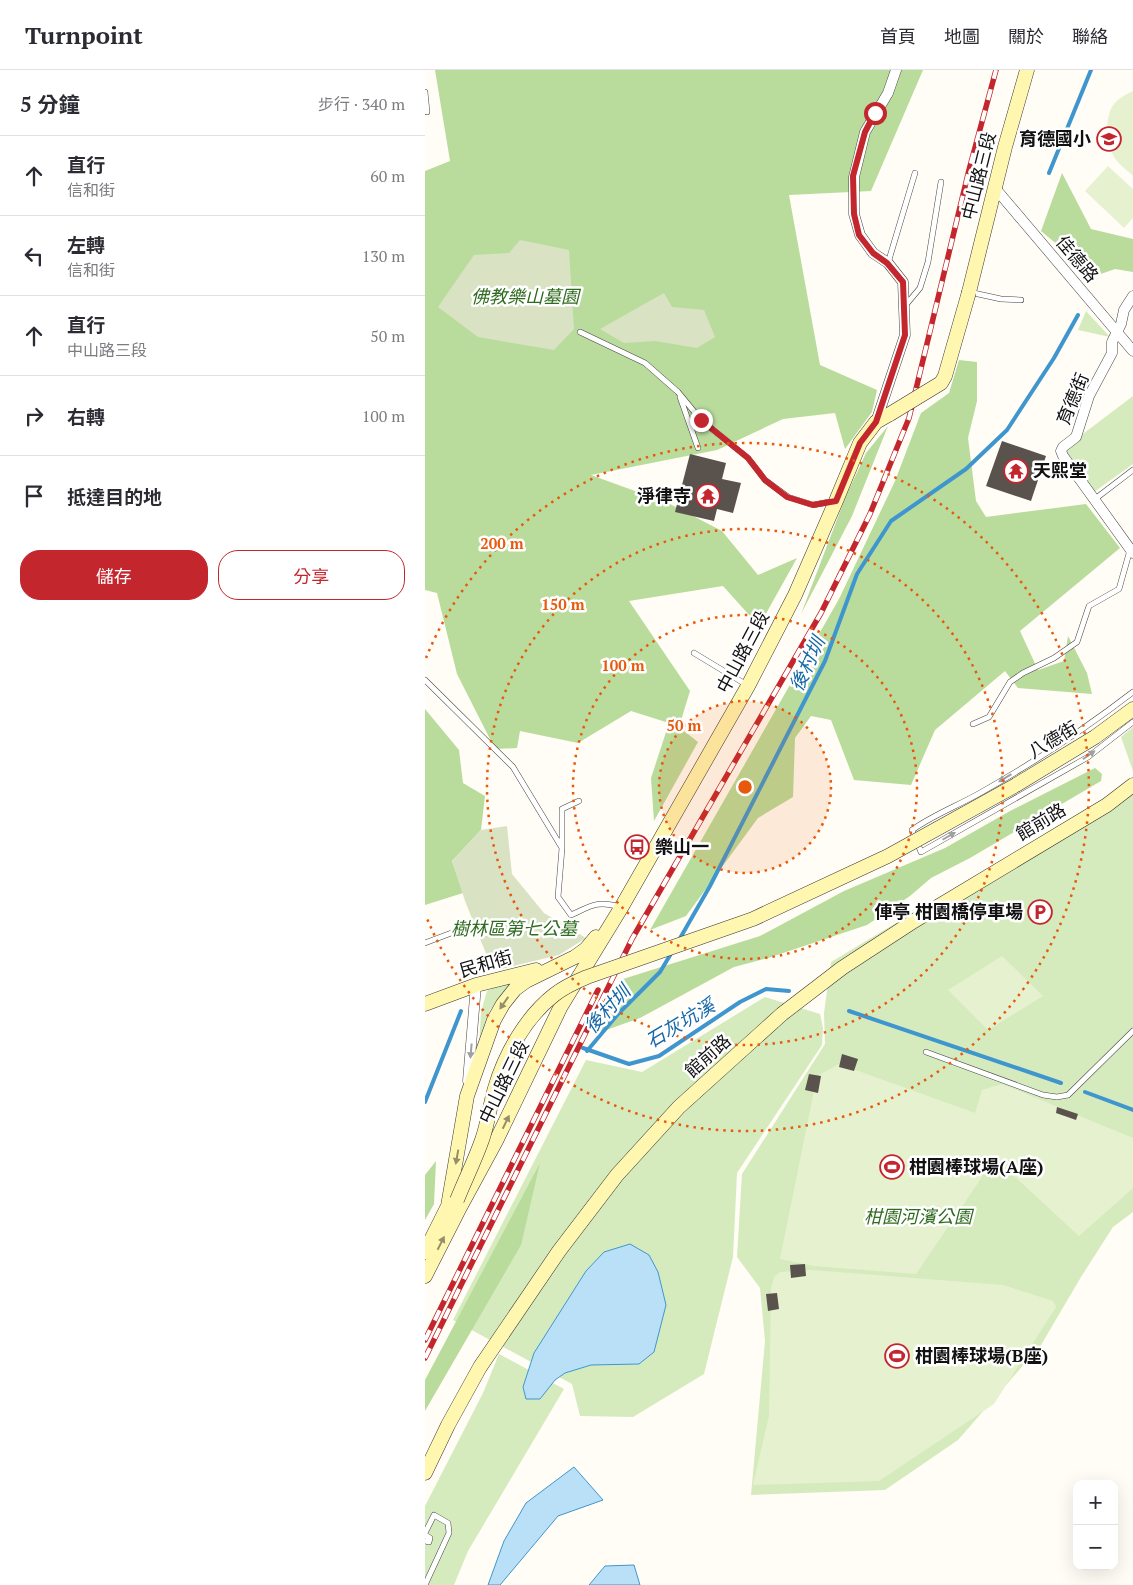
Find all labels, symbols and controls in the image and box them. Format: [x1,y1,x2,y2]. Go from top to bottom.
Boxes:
text: Turnpoint [25,19,143,51]
text: 首頁 [880,24,916,48]
text: 地圖 [944,24,980,48]
text: 關於 [1008,24,1044,48]
text: 聯絡 [1072,24,1108,48]
text: 5 分鐘 [20,90,80,118]
text: 步行 · 340 m [318,93,405,115]
route start [864,102,887,125]
place label: 育德國小 [1019,126,1091,150]
school or university icon: 育德國小 [1096,126,1122,152]
street label: 中山路三段 [955,129,1001,222]
text: 直行 [67,152,105,177]
icon: ahead [20,162,48,190]
text: 60 m [370,165,405,187]
text: 信和街 [67,179,115,201]
street label: 佳德路 [1051,230,1104,287]
text: 左轉 [67,232,105,257]
icon: left [20,242,48,270]
text: 130 m [362,245,405,267]
text: 信和街 [67,259,115,281]
park label: 佛教樂山墓園 [471,284,582,308]
text: 直行 [67,312,105,337]
icon: ahead [20,322,48,350]
text: 50 m [370,325,405,347]
text: 中山路三段 [67,339,147,361]
street label: 育德街 [1050,369,1094,428]
icon: right [20,402,48,430]
text: 右轉 [67,404,105,429]
text: 100 m [362,405,405,427]
route end [690,409,713,432]
temple icon: 天熙堂 [1003,458,1029,484]
place label: 天熙堂 [1033,458,1087,482]
icon: arrive [20,482,48,510]
place label: 淨律寺 [637,483,691,507]
temple icon: 淨律寺 [695,483,721,509]
text: 抵達目的地 [67,484,162,509]
text: 200 m [480,533,524,553]
button: 儲存 [20,550,208,600]
button: 分享 [218,550,405,600]
text: 150 m [541,594,585,614]
street label: 中山路三段 [710,606,774,697]
water label: 後村圳 [783,630,831,695]
text: 100 m [601,655,645,675]
text: 50 m [667,715,702,735]
street label: 八德街 [1023,715,1082,763]
one-way arrow [1083,750,1096,760]
one-way arrow [999,773,1012,782]
centre of rings [736,778,754,796]
street label: 館前路 [1011,797,1070,845]
one-way arrow [942,832,955,841]
bus stop icon: 樂山一 [624,834,650,860]
place label: 樂山一 [655,834,709,858]
place label: 俥亭 柑園橋停車場 [874,899,1023,923]
parking icon: 俥亭 柑園橋停車場 [1027,899,1053,925]
park label: 樹林區第七公墓 [451,916,580,940]
street label: 民和街 [456,944,515,982]
water label: 後村圳 [578,977,637,1038]
water label: 石灰坑溪 [641,991,721,1053]
one-way arrow [499,996,509,1010]
street label: 館前路 [679,1028,735,1082]
street label: 中山路三段 [473,1036,534,1127]
one-way arrow [466,1044,474,1060]
one-way arrow [502,1114,510,1129]
one-way arrow [452,1149,460,1165]
sports icon: 柑園棒球場(A座) [879,1154,905,1180]
place label: 柑園棒球場(A座) [909,1154,1044,1178]
park label: 柑園河濱公園 [864,1204,975,1228]
one-way arrow [437,1236,445,1250]
sports icon: 柑園棒球場(B座) [884,1343,910,1369]
place label: 柑園棒球場(B座) [915,1343,1048,1367]
map controls [1073,1480,1118,1570]
button: + [1073,1480,1118,1525]
button: − [1073,1525,1118,1570]

